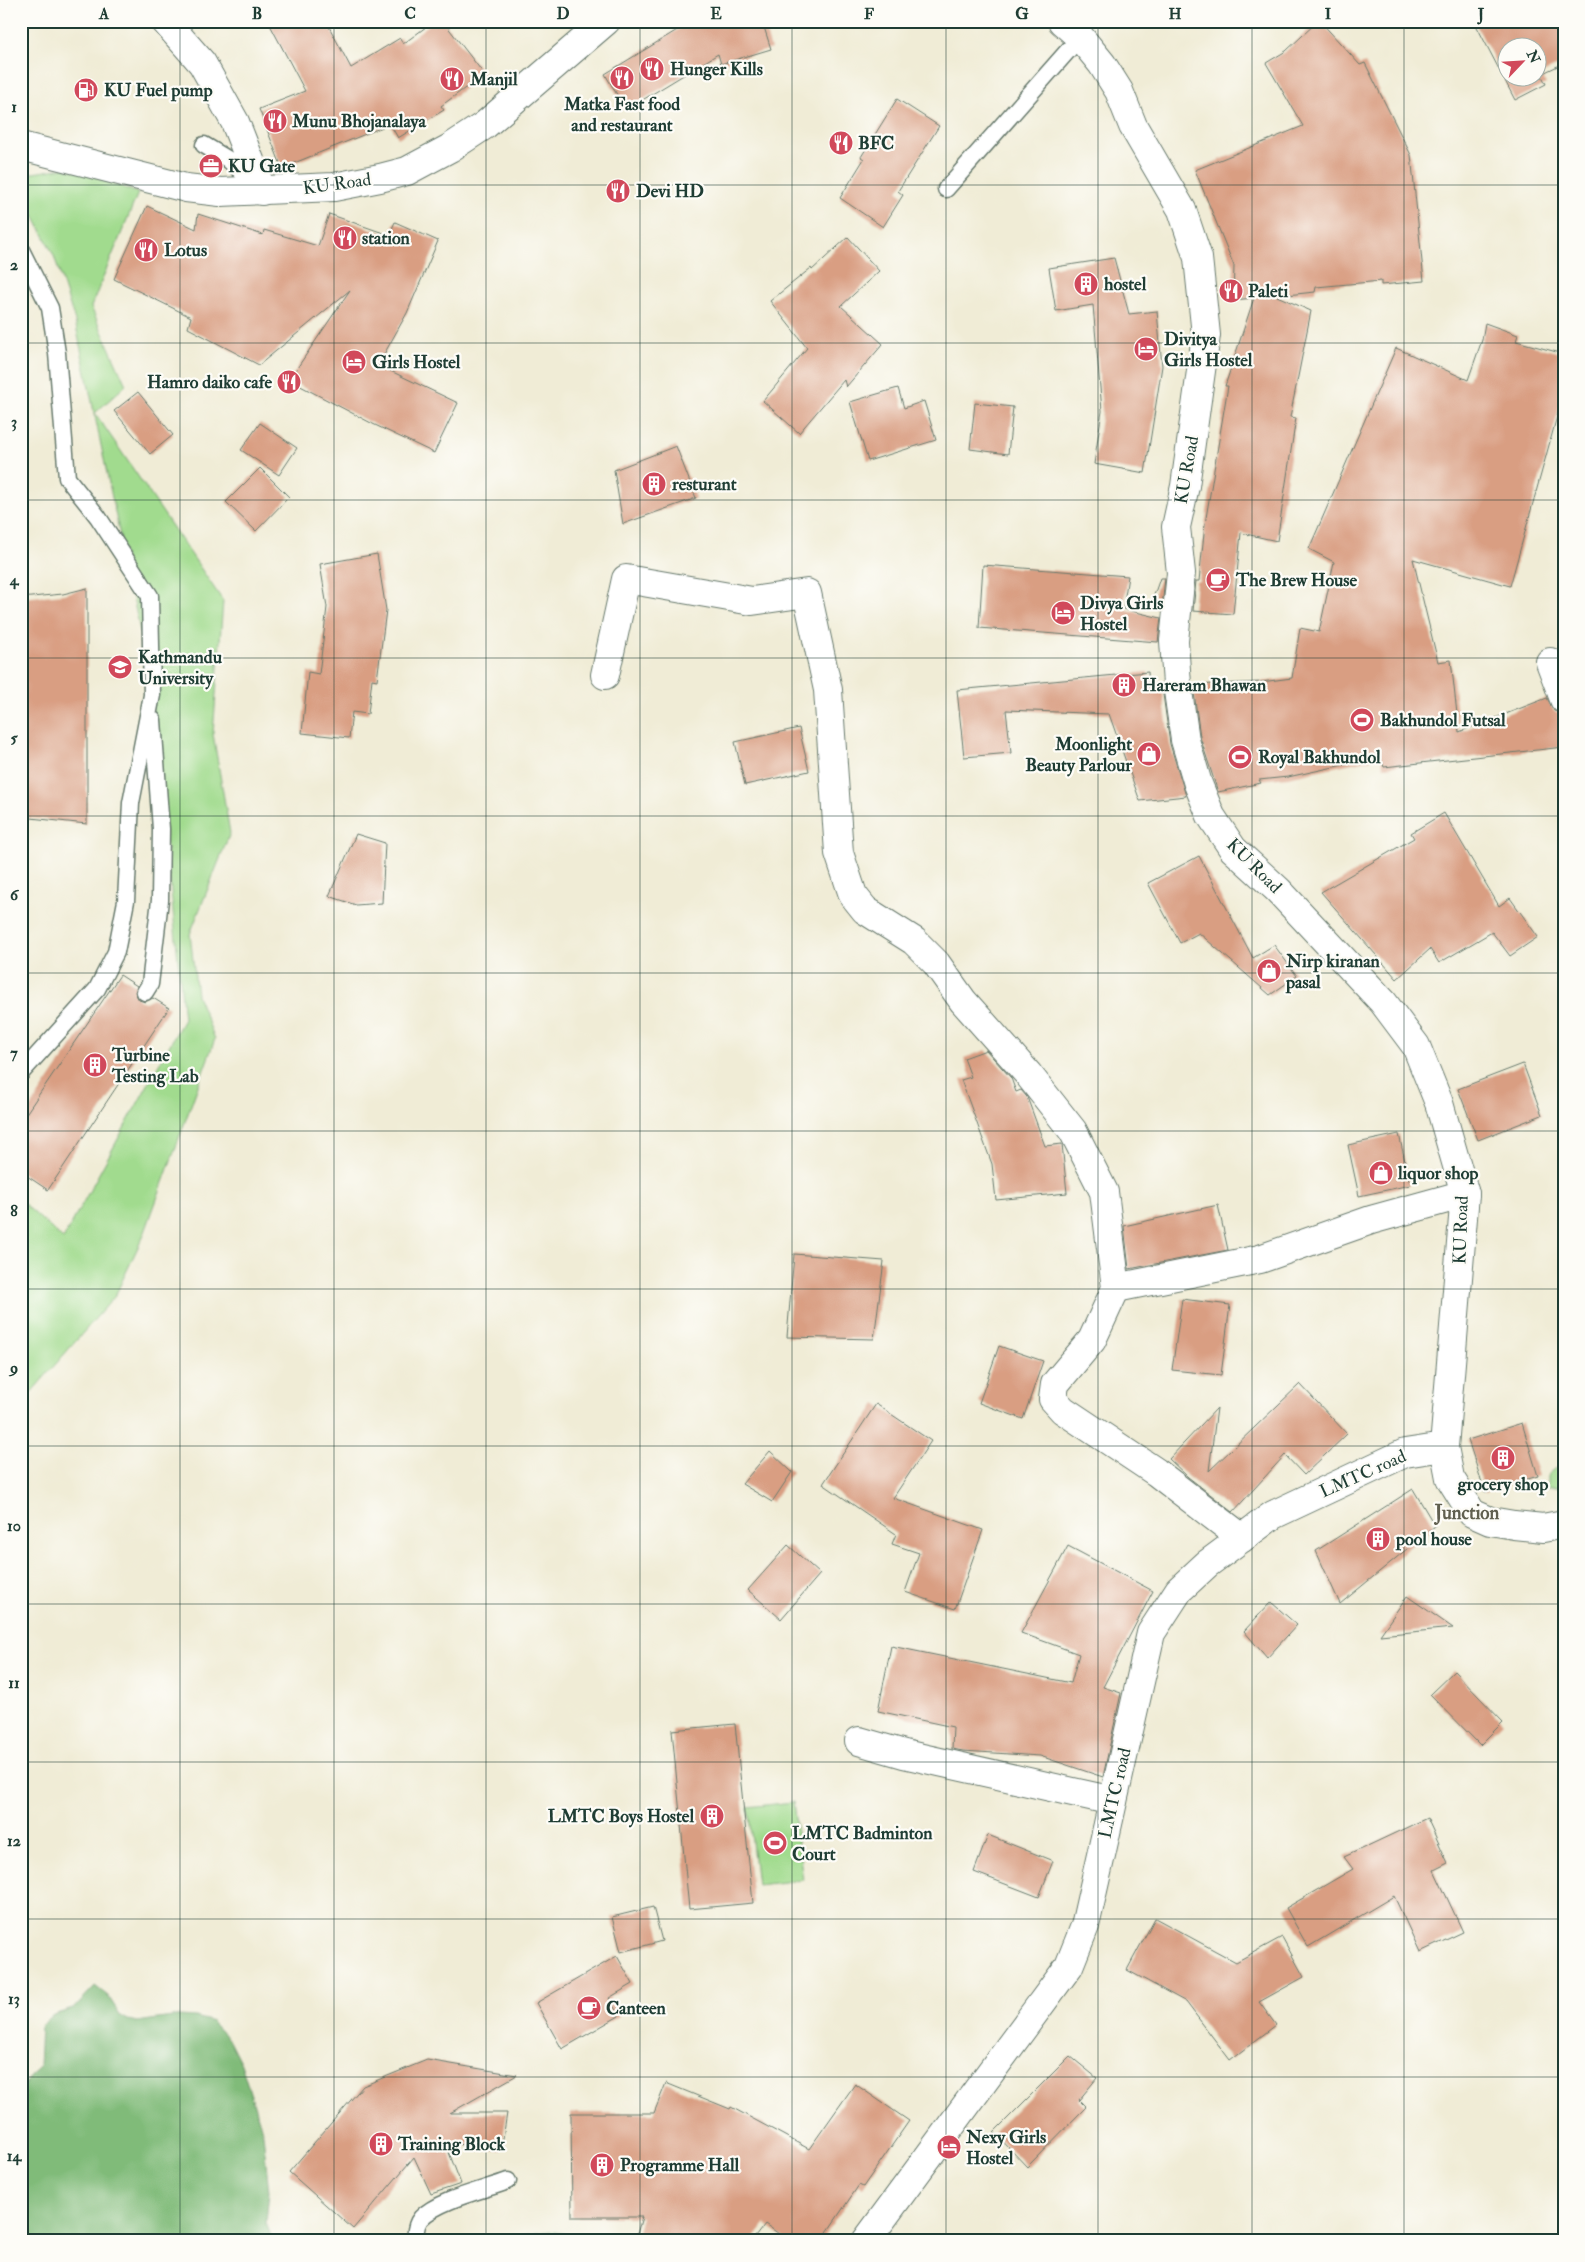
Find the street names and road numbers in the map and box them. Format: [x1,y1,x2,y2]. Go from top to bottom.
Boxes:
street label: KU Road [301,168,373,200]
street label: KU Road [1170,434,1204,506]
street label: KU Road [1222,834,1287,899]
street label: KU Road [1448,1195,1474,1265]
street label: LMTC road [1316,1445,1410,1503]
street label: LMTC road [1093,1745,1137,1841]

